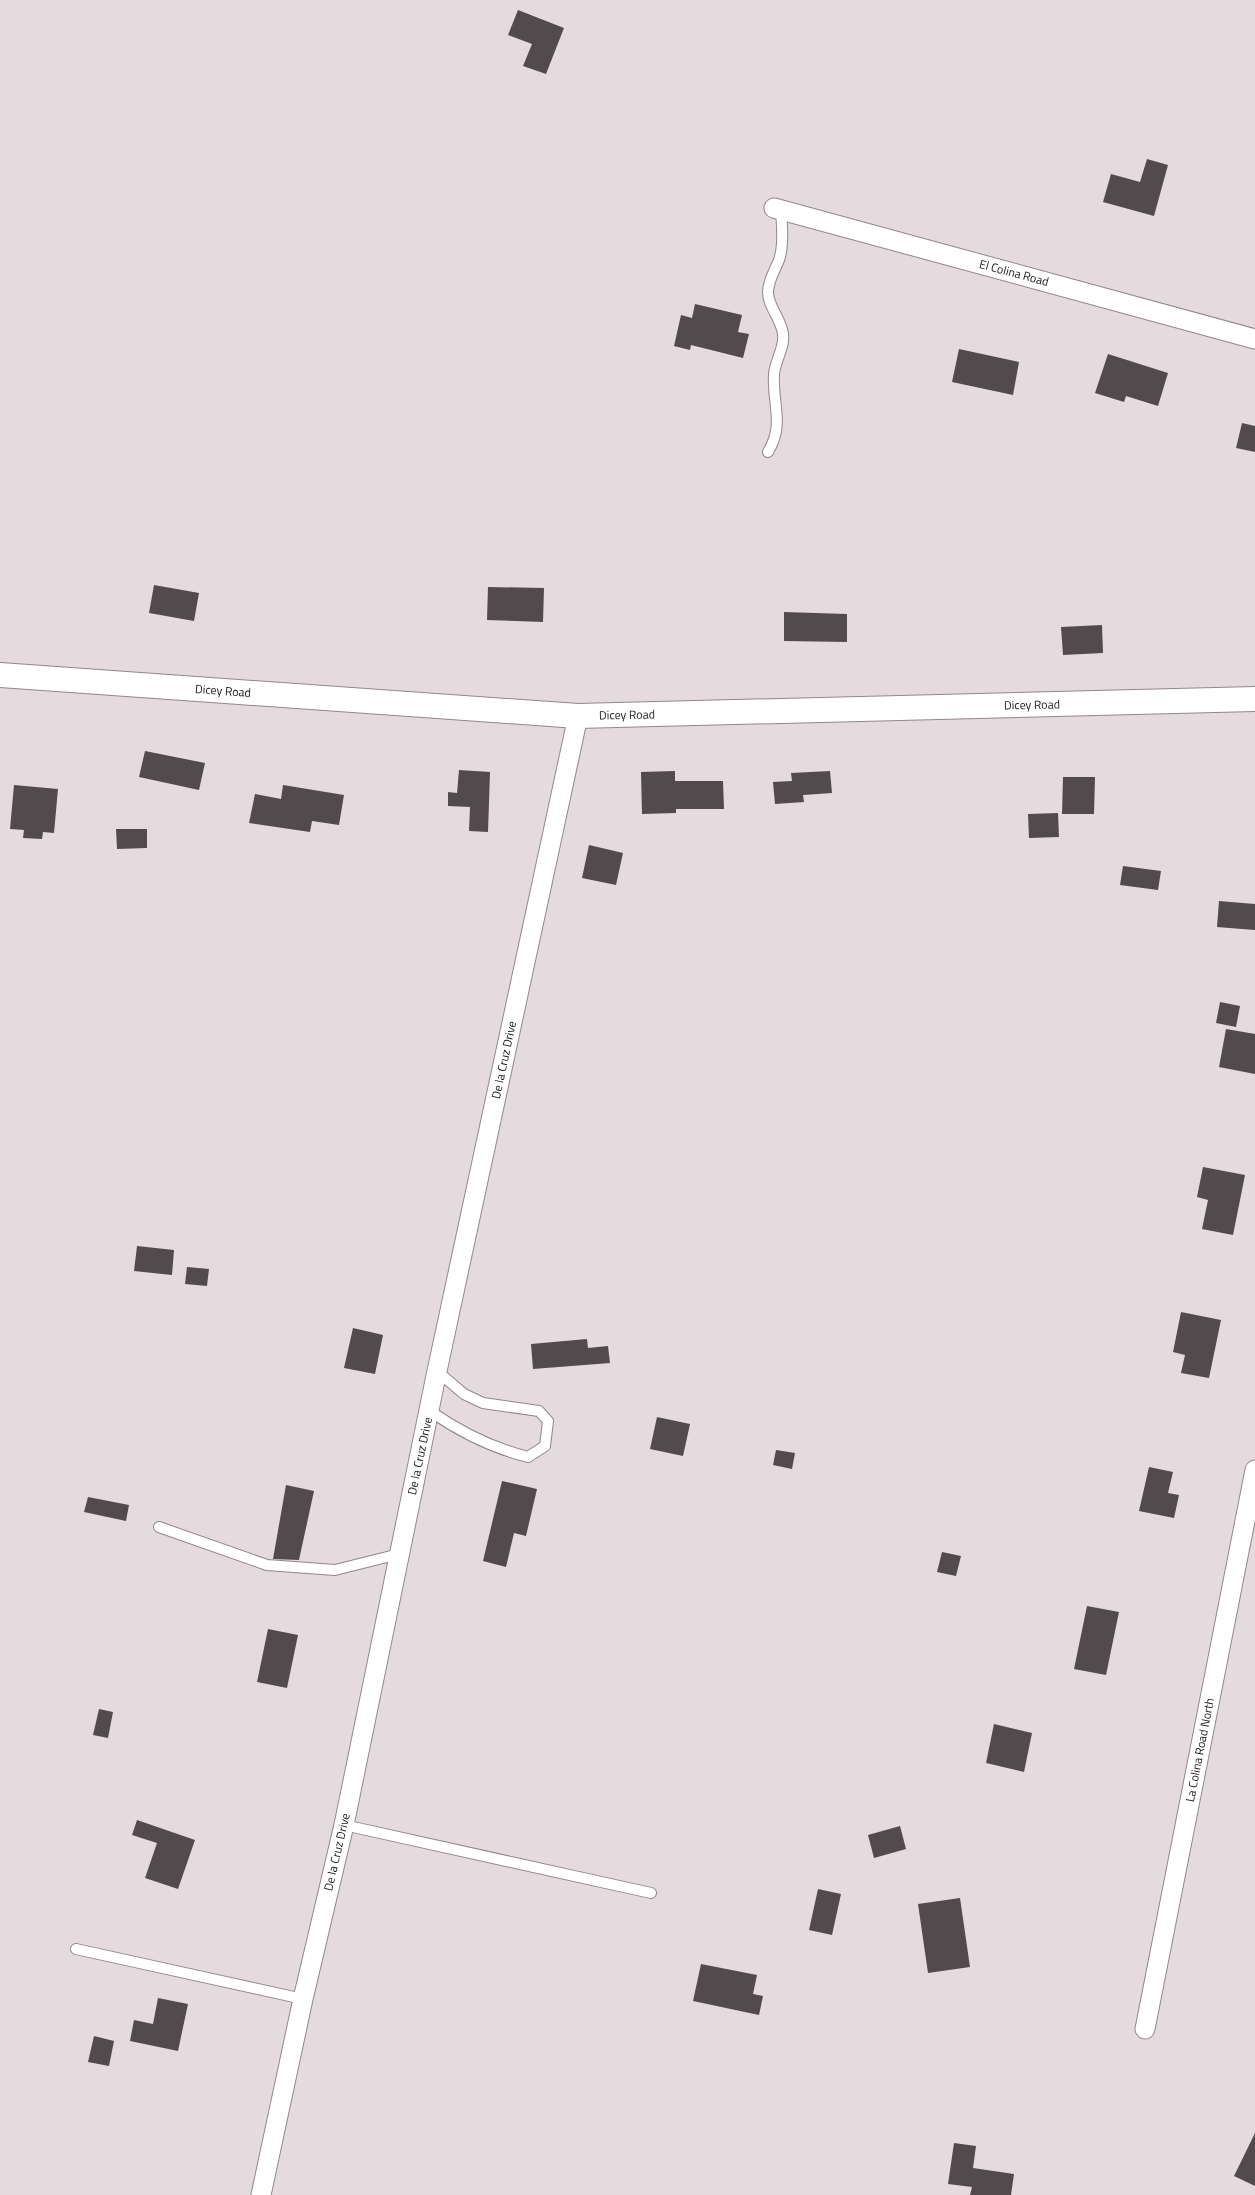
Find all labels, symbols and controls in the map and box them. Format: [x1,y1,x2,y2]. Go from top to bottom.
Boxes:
street label: El Colina Road [977,254,1051,291]
street label: Dicey Road [194,679,252,702]
street label: Dicey Road [1004,695,1060,714]
street label: Dicey Road [599,705,655,724]
street label: De la Cruz Drive [486,1019,521,1101]
street label: De la Cruz Drive [402,1415,437,1497]
street label: La Colina Road North [1180,1696,1219,1803]
street label: De la Cruz Drive [318,1811,355,1893]

